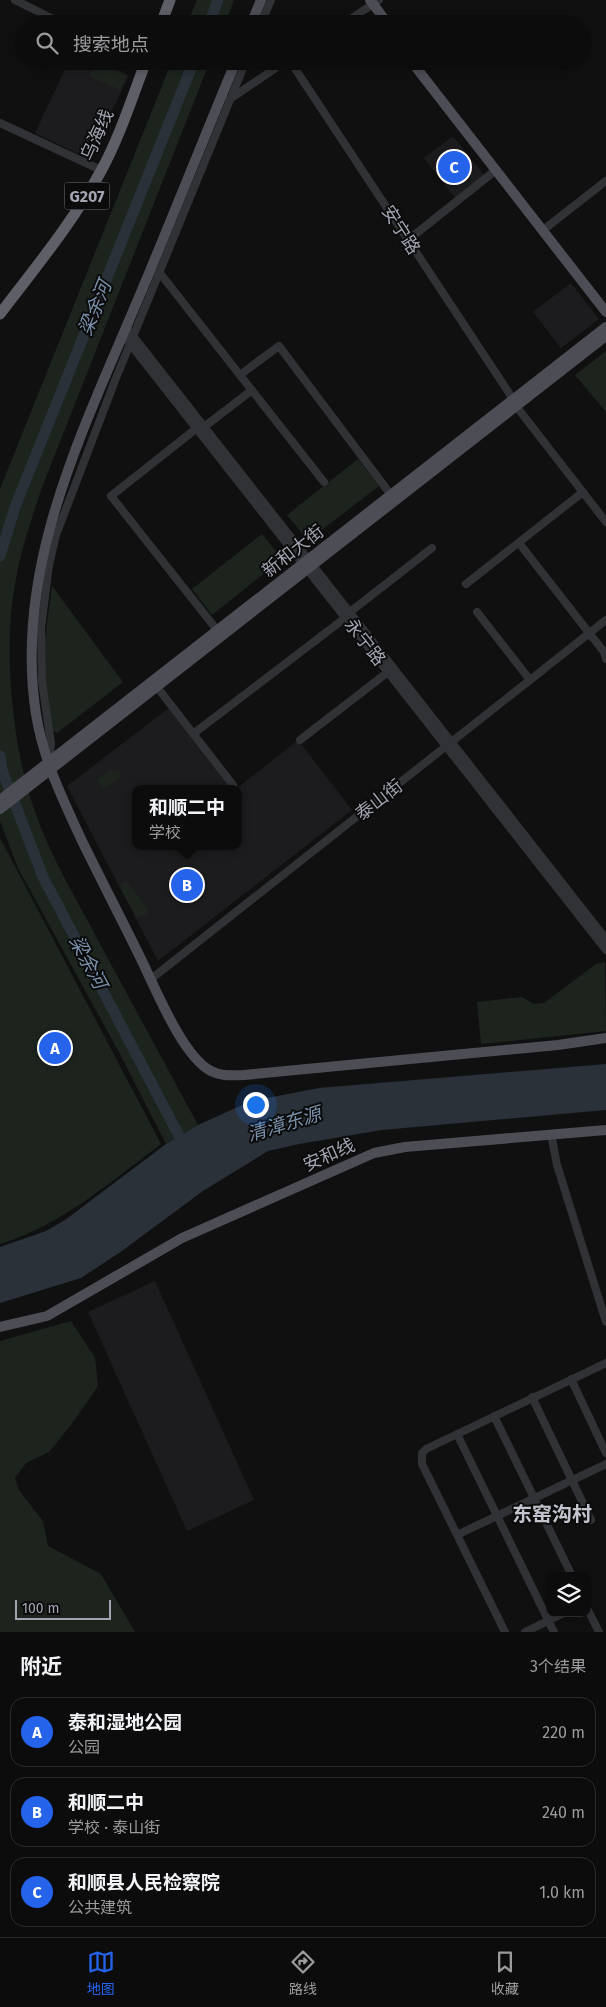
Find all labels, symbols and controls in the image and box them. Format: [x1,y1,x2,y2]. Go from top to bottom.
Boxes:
search box [15,15,591,70]
icon: search [33,29,61,57]
text: 搜索地点 [73,33,149,56]
street label: 乌海线 [76,106,118,164]
pin: C [438,148,470,186]
road number: G207 [64,182,110,210]
street label: 安宁路 [377,201,425,259]
water label: 梁余河 [74,274,118,339]
street label: 新和大街 [258,520,328,582]
street label: 永宁路 [340,614,390,670]
street label: 泰山街 [351,775,407,825]
popup [132,785,242,850]
text: 和顺二中 [149,796,225,819]
text: 学校 [149,823,181,842]
pin: B [171,866,203,904]
water label: 梁余河 [64,931,113,996]
pin: A [39,1029,71,1067]
your location [243,1092,269,1118]
water label: 清漳东源 [244,1101,327,1146]
street label: 安和线 [300,1134,358,1176]
district label: 东窑沟村 [512,1502,592,1526]
map controls [546,1572,591,1617]
button: layers [546,1572,591,1617]
scale bar [15,1597,111,1620]
text: 100 m [22,1600,59,1617]
text: 附近 [20,1654,62,1680]
text: 3个结果 [530,1657,586,1676]
text: 泰和湿地公园 [68,1711,182,1734]
text: A [32,1723,42,1742]
text: 220 m [542,1723,585,1742]
text: 公园 [68,1738,100,1757]
text: 和顺二中 [68,1791,144,1814]
text: B [32,1803,42,1822]
text: 240 m [542,1803,585,1822]
text: 学校 · 泰山街 [68,1818,160,1837]
text: 和顺县人民检察院 [68,1871,220,1894]
text: C [32,1883,42,1902]
text: 1.0 km [539,1883,585,1902]
text: 公共建筑 [68,1898,132,1917]
tab: 地图 [87,1948,115,1998]
tab: 路线 [289,1948,317,1998]
tab: 收藏 [491,1948,519,1998]

